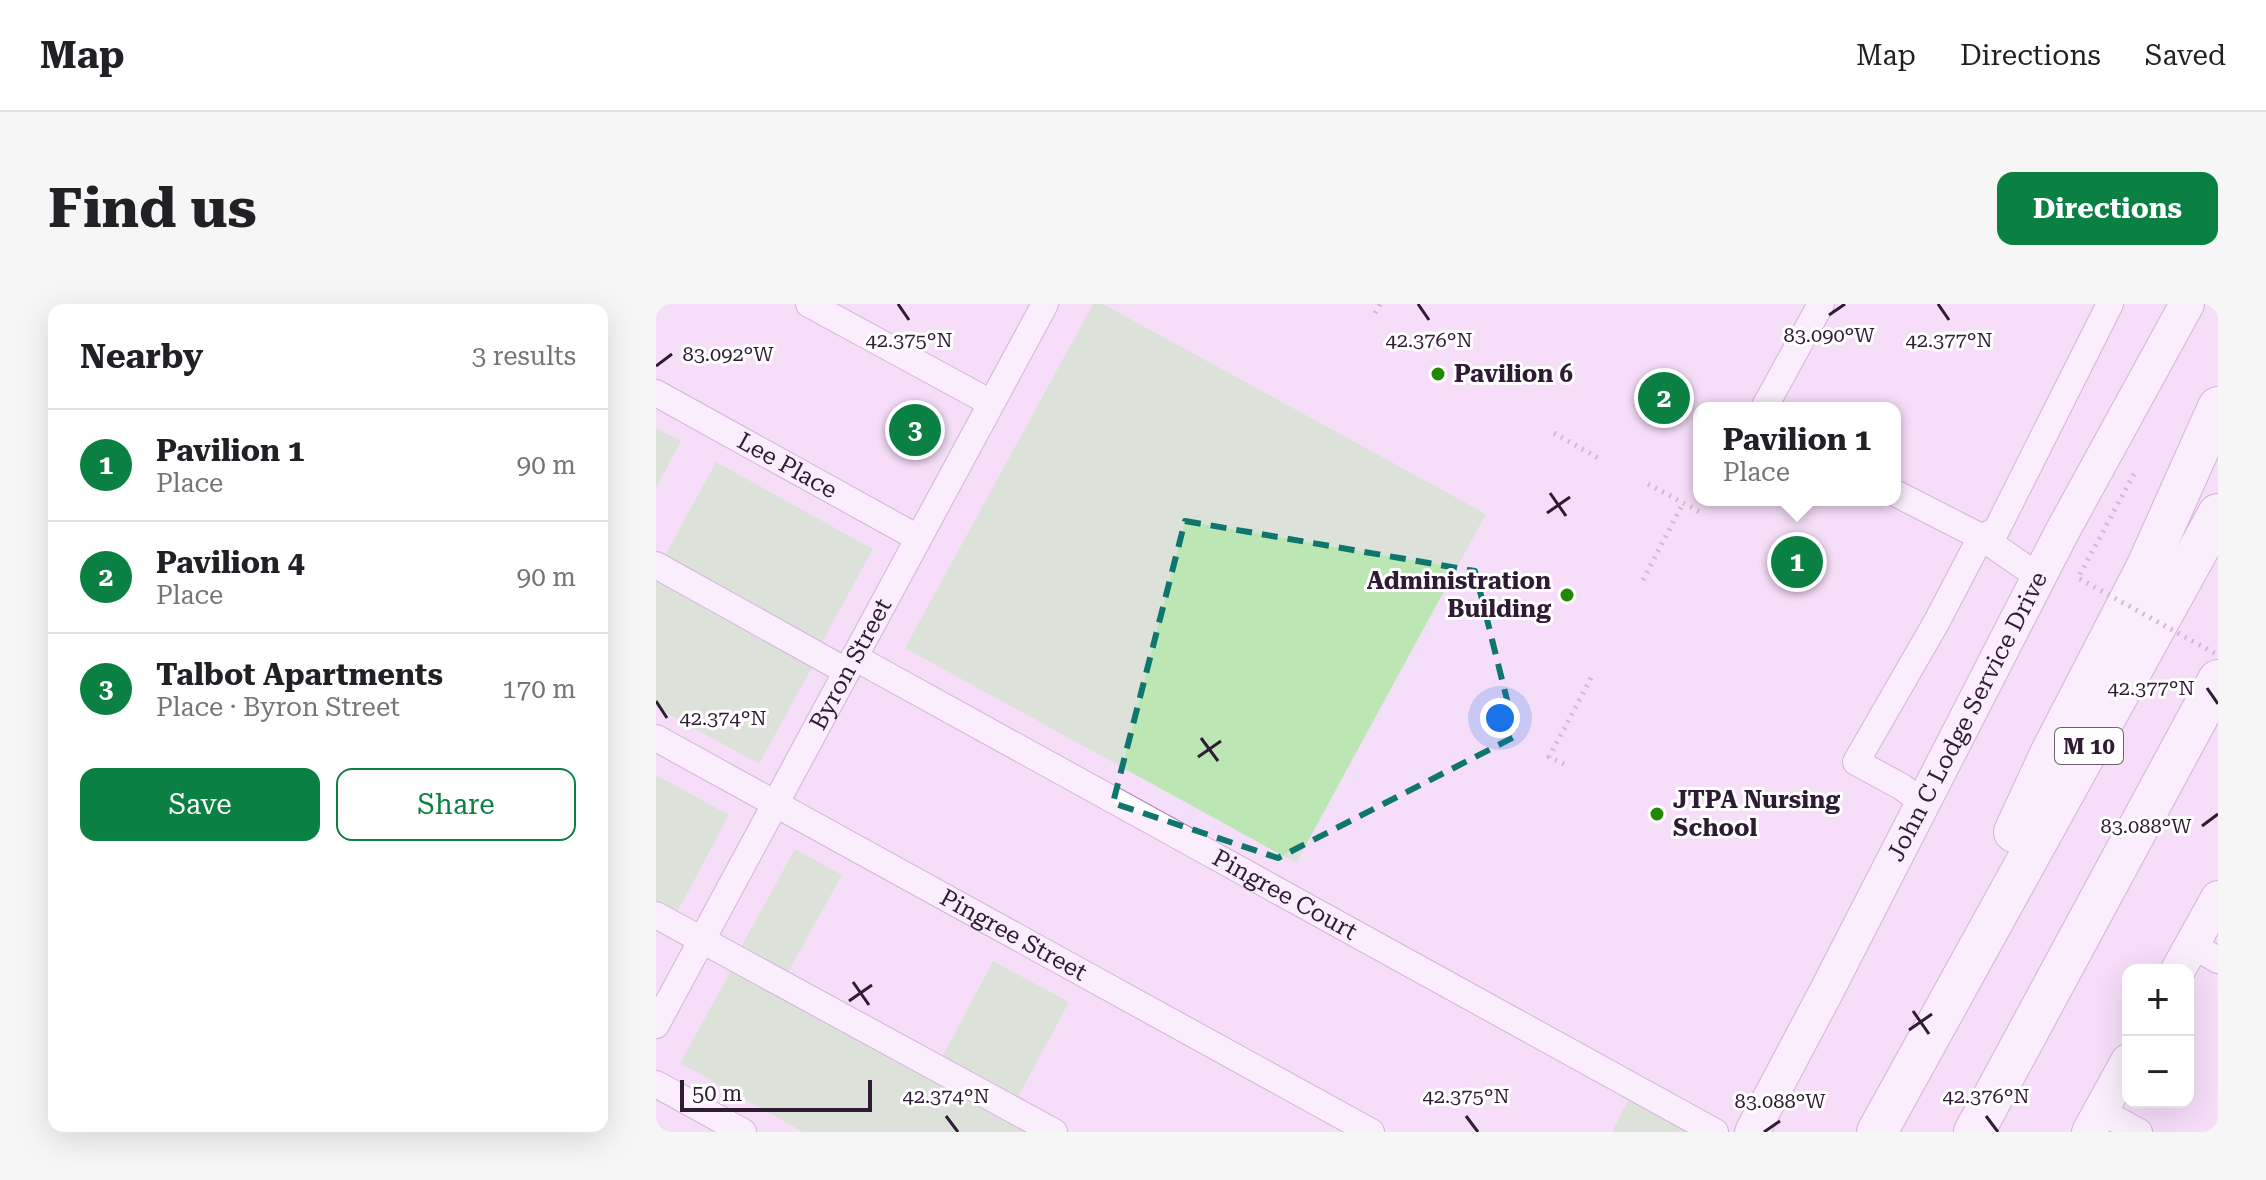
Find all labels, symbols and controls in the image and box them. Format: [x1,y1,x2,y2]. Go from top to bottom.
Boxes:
text: Map [40,33,125,77]
text: Map [1856,39,1916,72]
text: Directions [1960,39,2101,72]
text: Saved [2145,39,2226,72]
button: Directions [1997,172,2218,245]
text: Find us [48,175,257,241]
text: 83.090°W [1783,323,1875,347]
text: 42.375°N [866,328,952,352]
text: 42.376°N [1386,328,1472,352]
text: 42.377°N [1906,328,1992,352]
text: Nearby [80,336,203,376]
text: 3 results [472,341,576,371]
text: 83.092°W [682,342,774,366]
place label: Pavilion 6 [1454,360,1573,388]
marker: Pavilion 6 [1429,365,1447,383]
pin: 2 [1638,368,1690,428]
pin: 3 [889,400,941,460]
popup [1693,402,1901,506]
text: Pavilion 1 [1723,422,1871,457]
street label: Lee Place [733,427,842,504]
text: Pavilion 1 [156,433,305,468]
text: 1 [99,450,113,480]
text: 90 m [517,450,576,480]
text: Place [1723,457,1790,487]
text: Place [156,468,223,498]
pin: 1 [1771,532,1823,592]
text: Pavilion 4 [156,545,305,580]
text: 2 [99,562,113,592]
text: 90 m [517,562,576,592]
place label: Administration Building [1367,567,1551,623]
street label: John C Lodge Service Drive [1882,567,2053,866]
text: Place [156,580,223,610]
marker: Administration Building [1558,586,1576,604]
street label: Byron Street [804,594,897,735]
text: Talbot Apartments [156,657,443,692]
text: 3 [99,674,113,704]
text: 170 m [502,674,576,704]
text: 42.377°N [2108,676,2194,700]
text: Place · Byron Street [156,692,400,722]
your location [1480,698,1520,738]
text: 42.374°N [680,706,766,730]
road number: M 10 [2055,728,2123,764]
button: Save [80,768,320,841]
button: Share [336,768,576,841]
place label: JTPA Nursing School [1673,786,1840,842]
marker: JTPA Nursing School [1648,805,1666,823]
text: 83.088°W [2100,814,2192,838]
street label: Pingree Court [1208,844,1362,946]
street label: Pingree Street [935,883,1092,987]
map controls [2122,964,2194,1108]
button: + [2122,964,2194,1036]
button: − [2122,1036,2194,1108]
scale bar [680,1076,872,1112]
text: 50 m [692,1081,742,1106]
text: 42.374°N [903,1084,989,1108]
text: 42.375°N [1423,1084,1509,1108]
text: 42.376°N [1943,1084,2029,1108]
text: 83.088°W [1734,1089,1826,1113]

